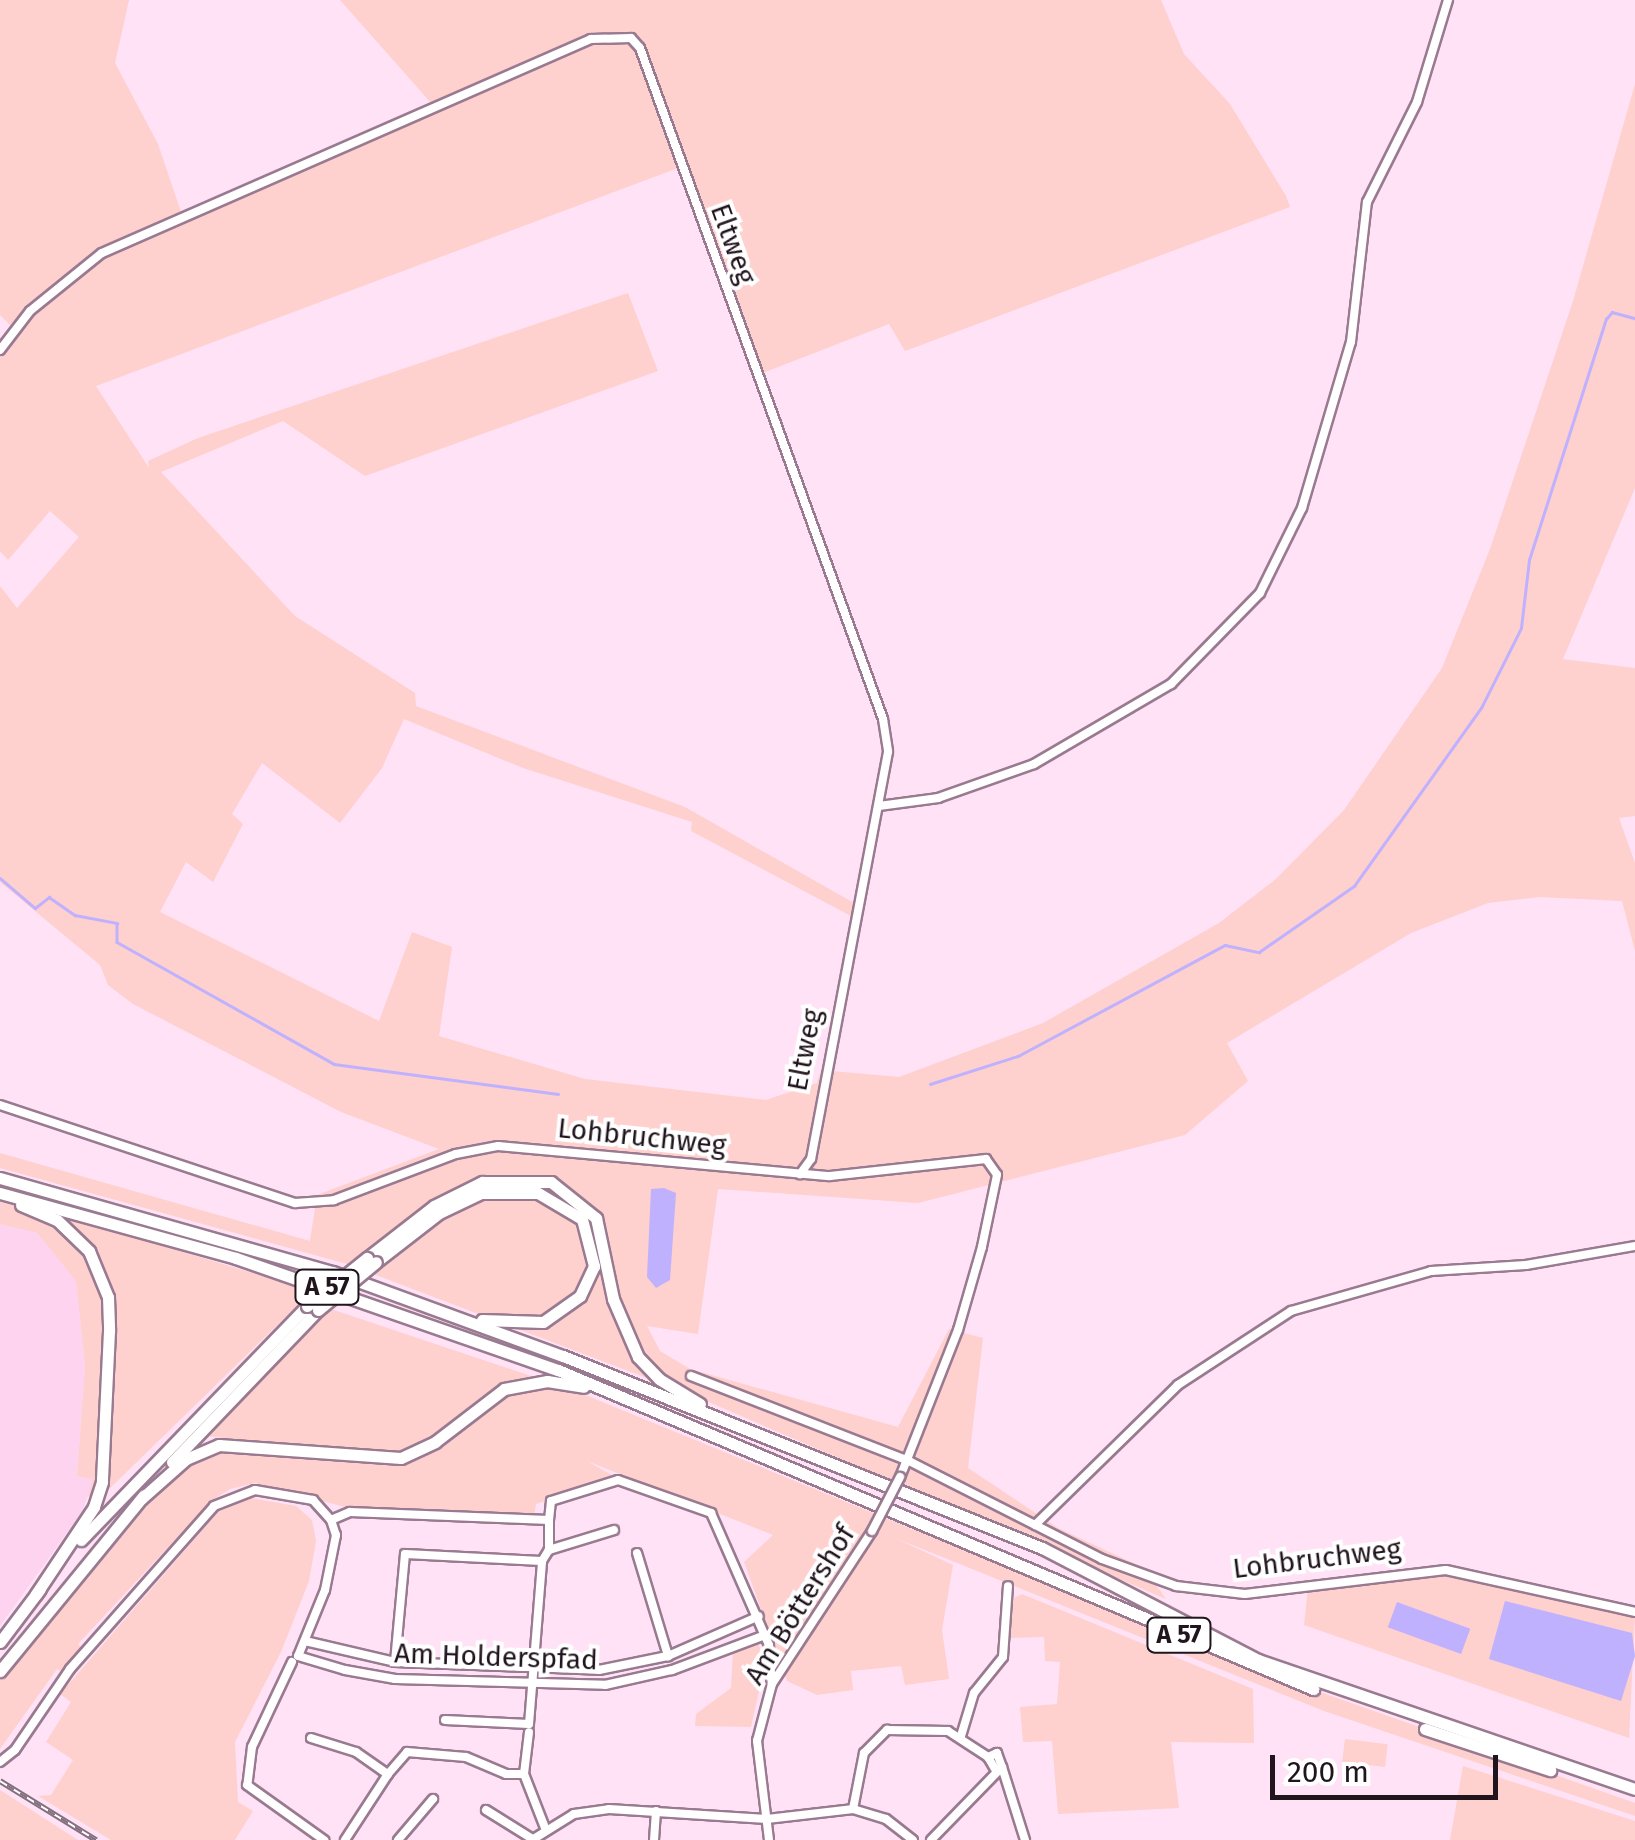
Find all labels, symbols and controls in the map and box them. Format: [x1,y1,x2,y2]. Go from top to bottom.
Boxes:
street label: Eltweg [703,199,763,289]
street label: Eltweg [781,1006,829,1094]
street label: Lohbruchweg [556,1111,728,1163]
road number: A 57 [292,1267,362,1307]
street label: Am Böttershof [738,1519,862,1691]
street label: Lohbruchweg [1231,1532,1403,1586]
road number: A 57 [1144,1615,1214,1655]
street label: Am Holderspfad [394,1637,598,1677]
scale bar [1275,1735,1502,1797]
text: 200 m [1287,1754,1369,1790]

